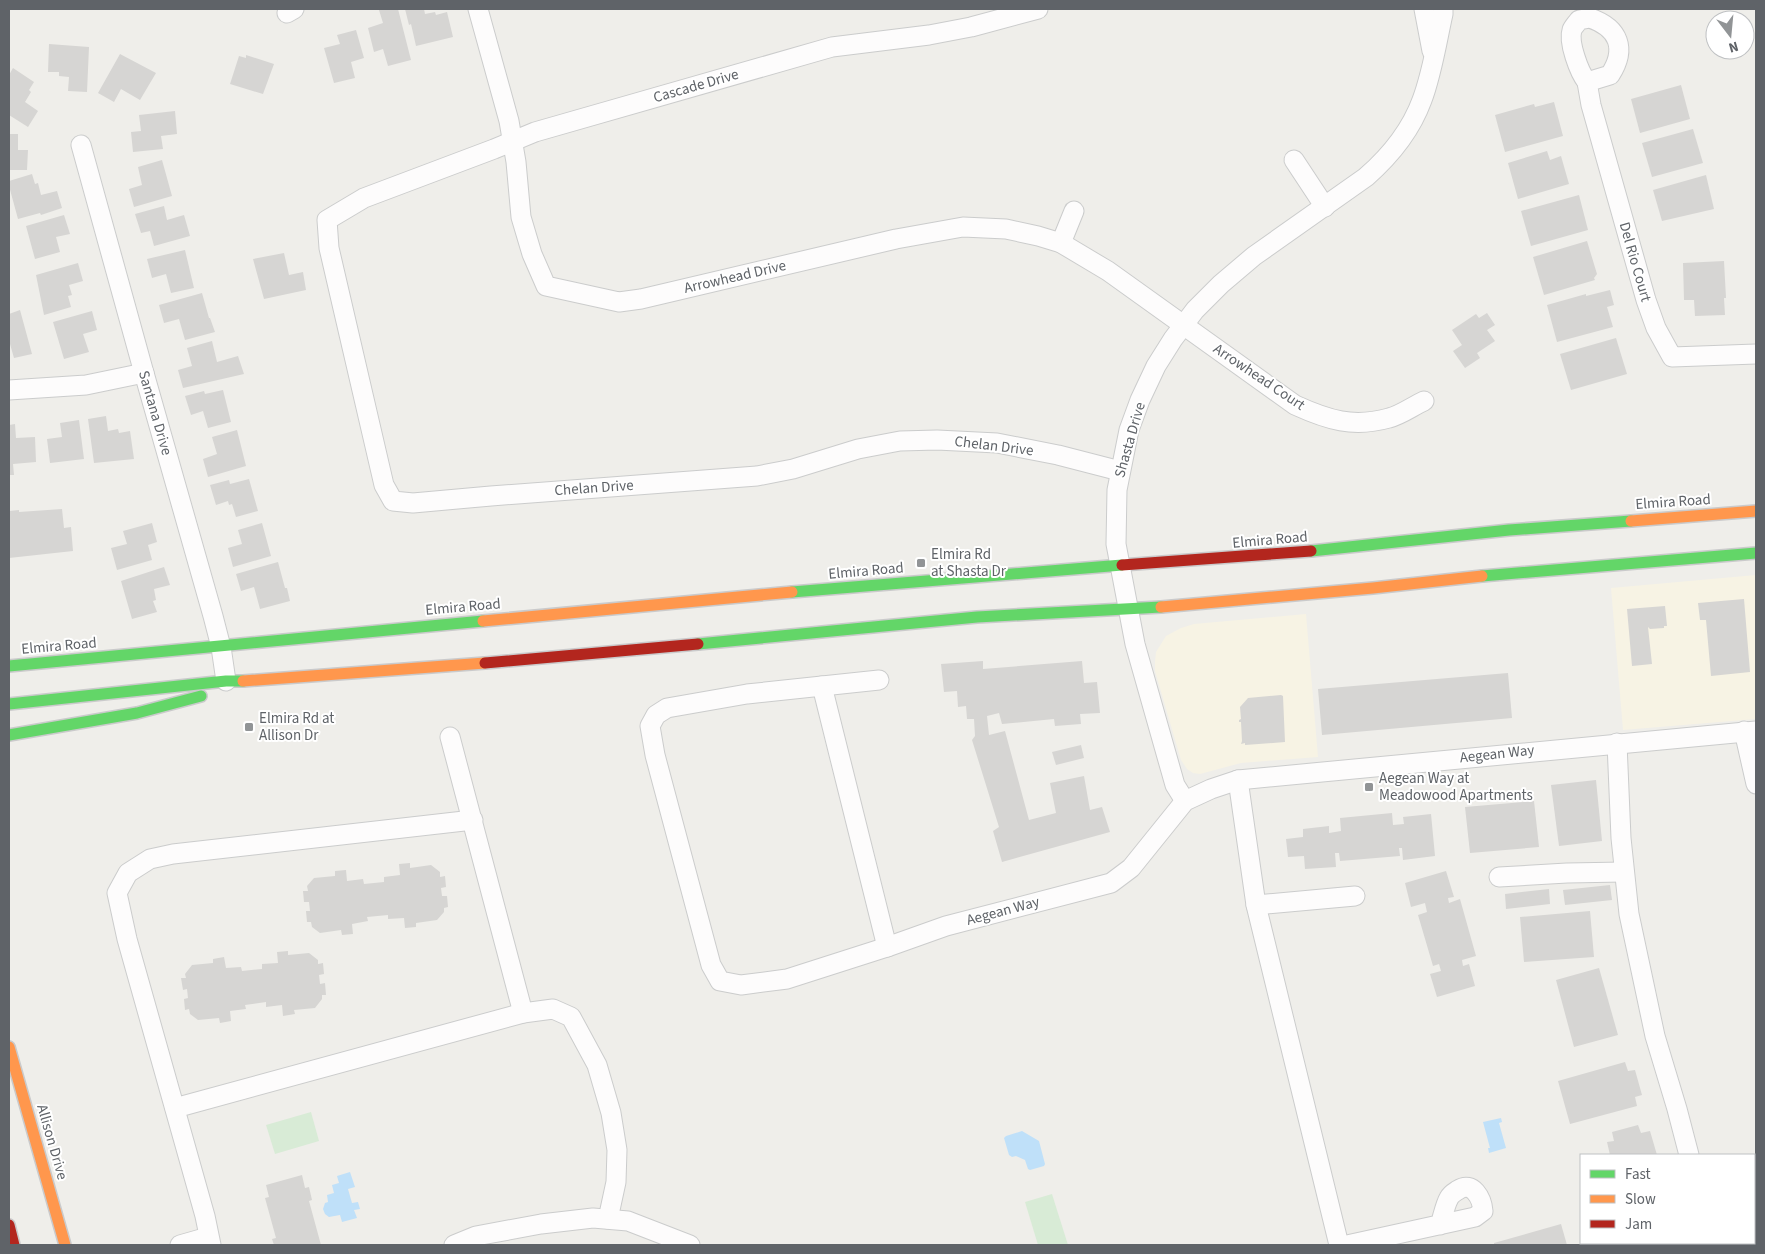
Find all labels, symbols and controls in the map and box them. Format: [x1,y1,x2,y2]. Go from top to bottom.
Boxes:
north arrow [1705,10,1755,60]
text: N [1726,36,1741,57]
street label: Cascade Drive [651,64,741,108]
street label: Del Rio Court [1614,220,1656,304]
street label: Arrowhead Drive [682,255,788,299]
street label: Arrowhead Court [1209,338,1309,416]
street label: Santana Drive [133,368,177,458]
street label: Shasta Drive [1109,400,1151,480]
street label: Chelan Drive [953,431,1035,461]
street label: Chelan Drive [554,475,634,501]
street label: Elmira Road [1635,489,1711,515]
street label: Elmira Road [1231,526,1309,554]
place label: Elmira Rd at Shasta Dr [931,544,1007,582]
street label: Elmira Road [827,557,905,585]
marker: Elmira Rd at Shasta Dr [915,557,927,569]
street label: Elmira Road [424,593,502,621]
street label: Elmira Road [20,632,98,660]
place label: Elmira Rd at Allison Dr [259,708,334,746]
marker: Elmira Rd at Allison Dr [243,721,255,733]
street label: Aegean Way [1459,740,1535,768]
place label: Aegean Way at Meadowood Apartments [1379,768,1533,806]
marker: Aegean Way at Meadowood Apartments [1363,781,1375,793]
street label: Aegean Way [964,891,1042,931]
street label: Allison Drive [31,1102,73,1182]
legend [1580,1154,1755,1244]
text: Fast [1625,1164,1651,1185]
text: Slow [1625,1189,1656,1210]
text: Jam [1625,1214,1652,1235]

